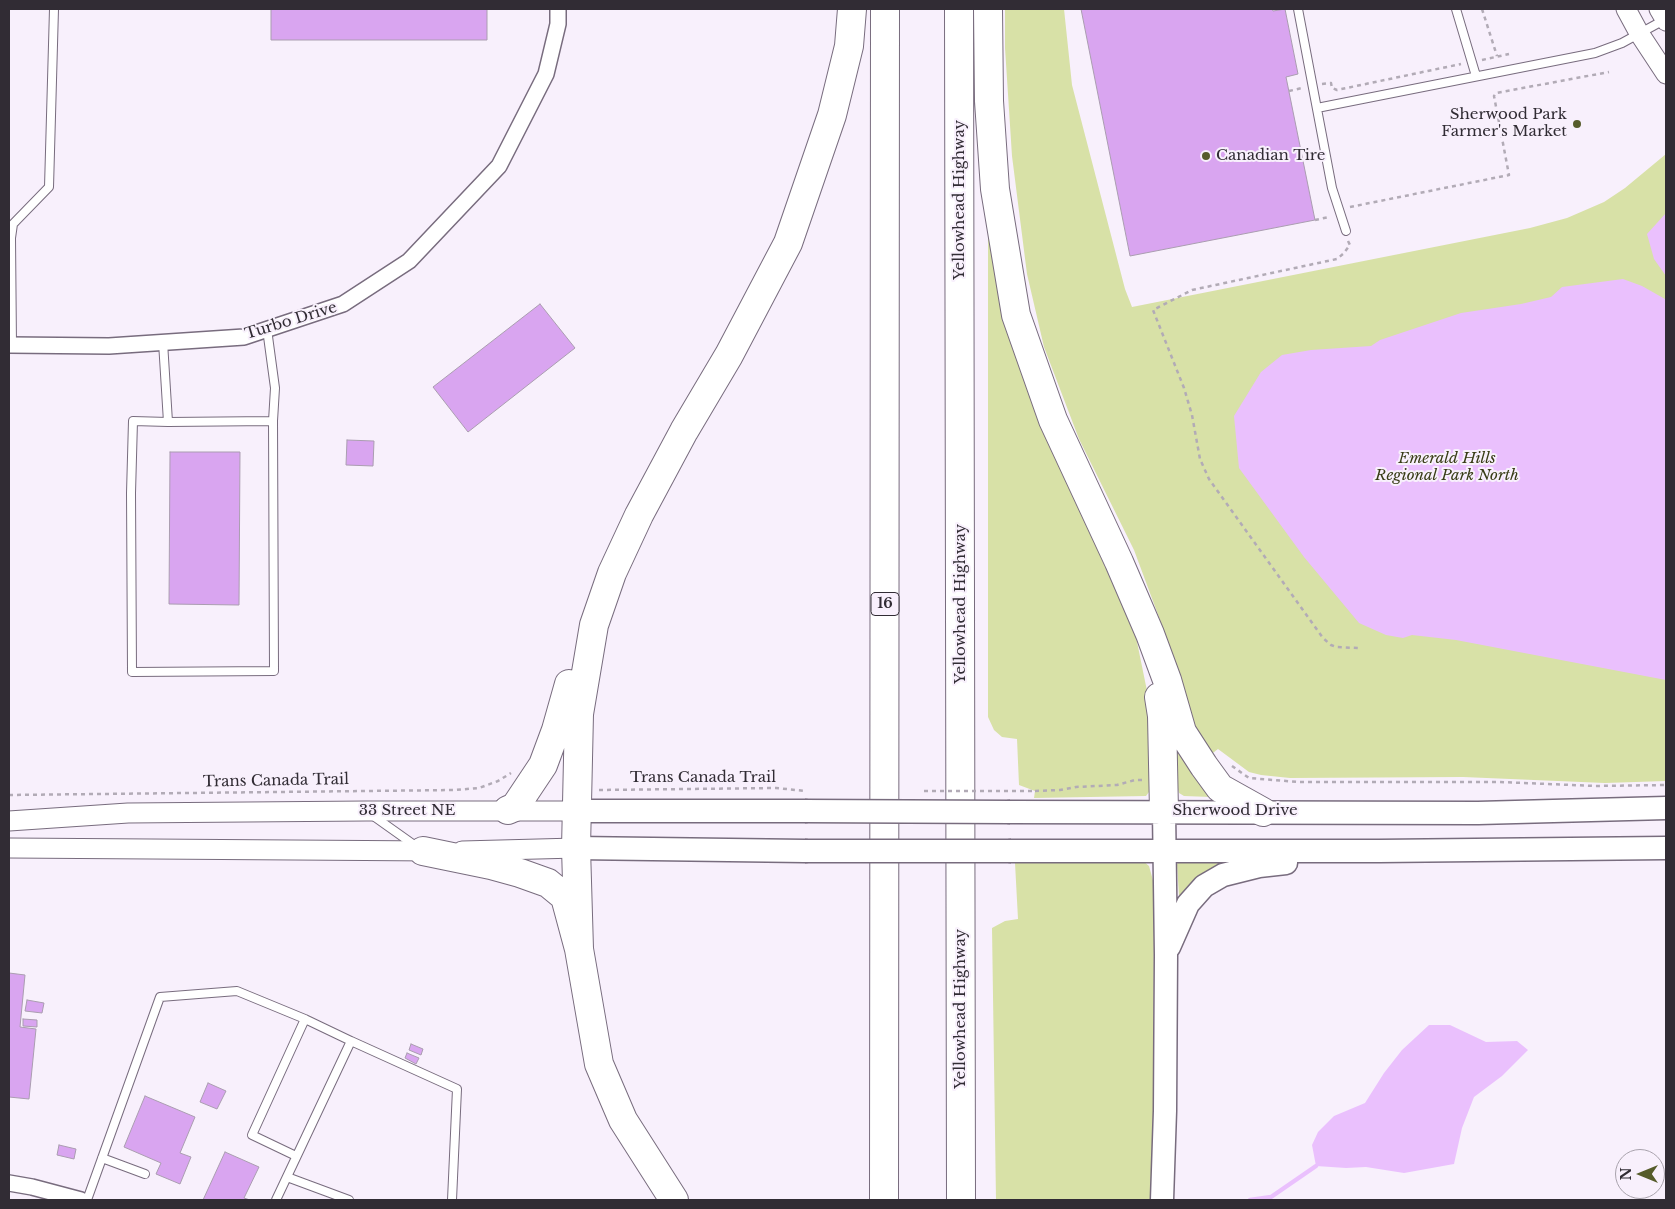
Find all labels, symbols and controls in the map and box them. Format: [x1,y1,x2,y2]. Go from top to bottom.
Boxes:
place label: Sherwood Park Farmer's Market [1441,106,1567,141]
marker: Sherwood Park Farmer's Market [1571,118,1583,130]
street label: Yellowhead Highway [951,120,969,280]
place label: Canadian Tire [1216,147,1325,165]
marker: Canadian Tire [1200,150,1212,162]
street label: Turbo Drive [243,298,339,344]
park label: Emerald Hills Regional Park North [1375,450,1519,485]
street label: Yellowhead Highway [952,524,970,684]
road number: 16 [871,592,899,616]
street label: Trans Canada Trail [630,769,776,787]
street label: Trans Canada Trail [203,771,349,791]
street label: 33 Street NE [359,802,455,820]
street label: Sherwood Drive [1172,802,1298,820]
street label: Yellowhead Highway [952,929,970,1089]
north arrow [1615,1149,1665,1199]
text: N [1617,1167,1635,1181]

